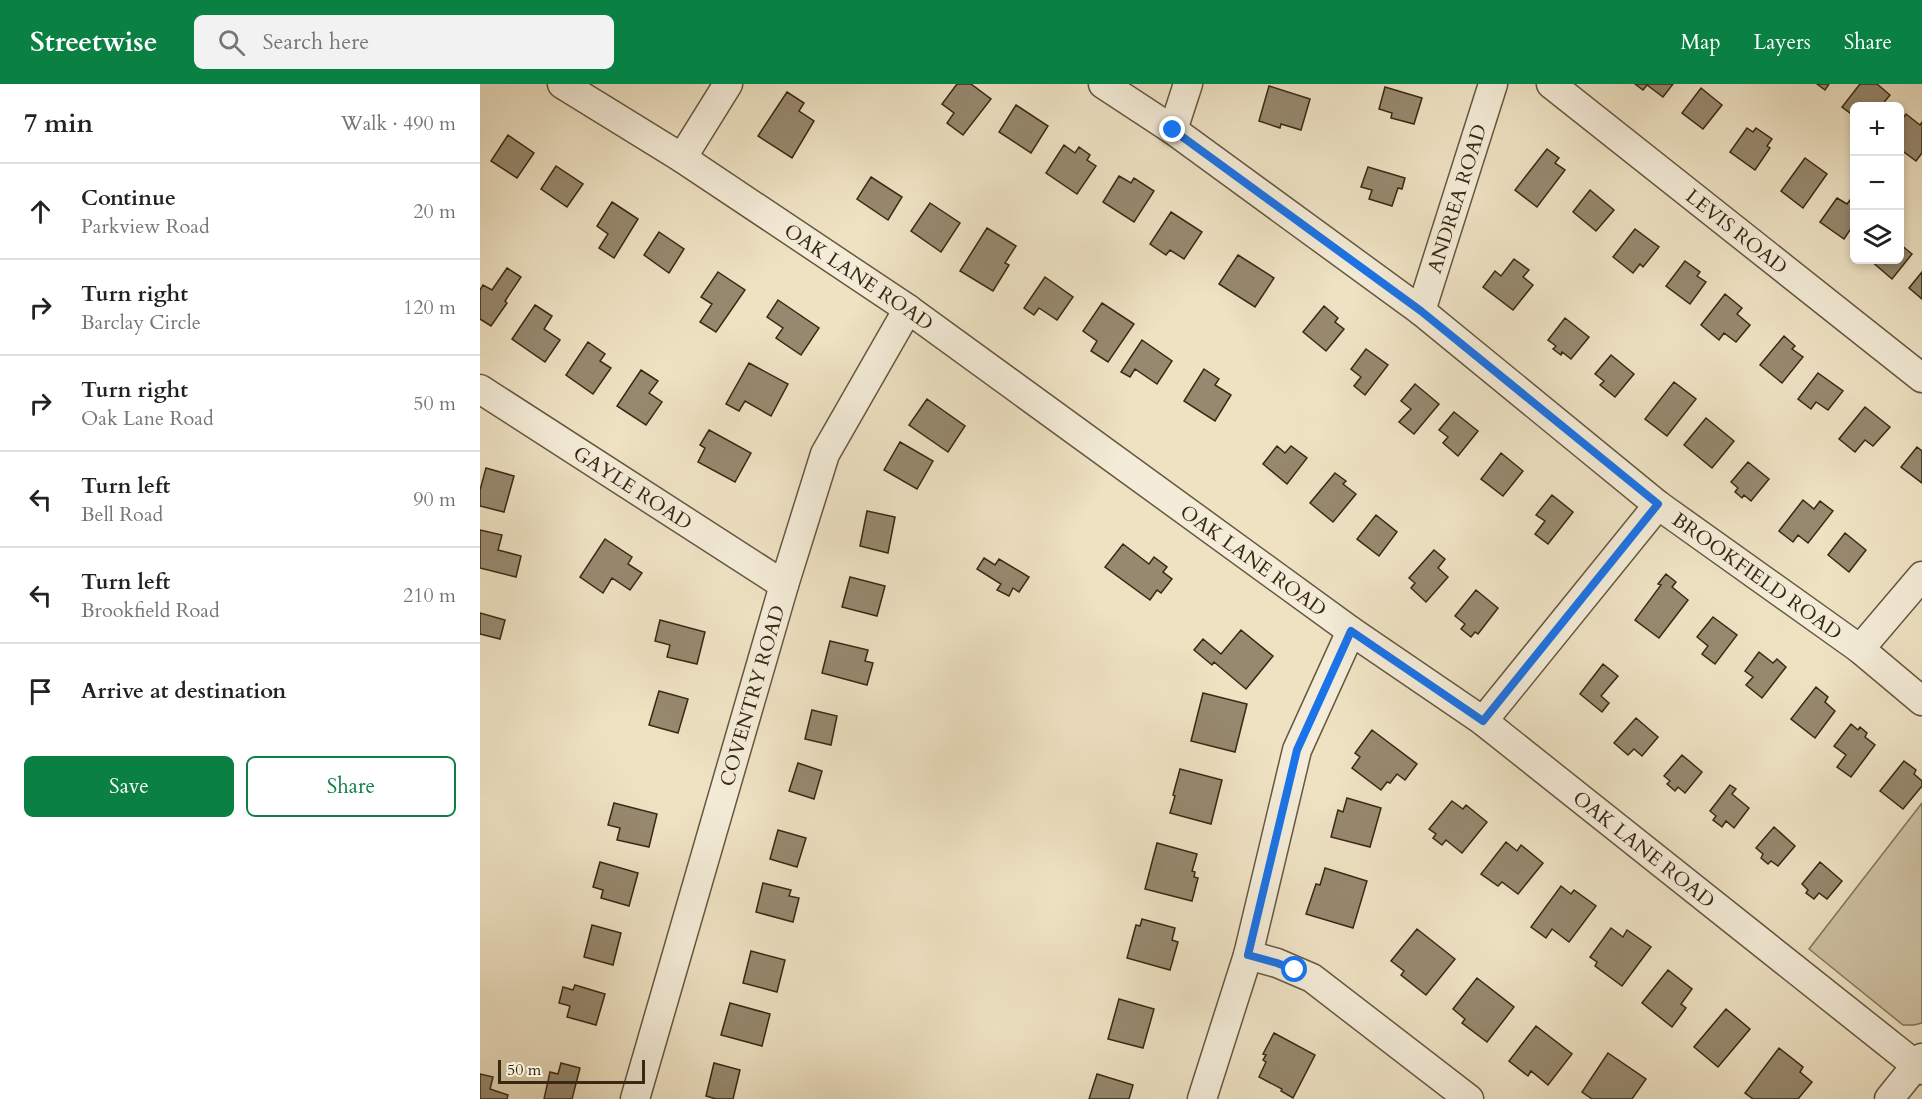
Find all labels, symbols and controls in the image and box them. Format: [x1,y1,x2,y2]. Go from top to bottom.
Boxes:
search box [194,15,614,69]
text: Streetwise [30,23,158,61]
icon: search [215,26,248,59]
text: Search here [263,27,369,57]
text: Map [1681,28,1721,57]
text: Layers [1754,28,1811,57]
text: Share [1844,28,1892,57]
map controls [1850,102,1904,264]
button: + [1850,102,1904,156]
text: 7 min [24,106,93,141]
text: Walk · 490 m [341,110,456,137]
route end [1159,116,1185,142]
street label: ANDREA ROAD [1421,121,1493,277]
button: − [1850,156,1904,210]
text: Continue [81,183,176,213]
street label: LEVIS ROAD [1680,183,1793,280]
icon: ahead [24,195,57,228]
text: 20 m [413,198,456,225]
button: layers [1850,210,1904,264]
text: Parkview Road [81,213,210,240]
street label: OAK LANE ROAD [779,217,939,337]
text: Turn right [81,279,188,309]
icon: right [24,291,57,324]
text: 120 m [403,294,456,321]
text: Barclay Circle [81,309,201,336]
text: Turn right [81,375,188,405]
icon: right [24,387,57,420]
text: 50 m [413,390,456,417]
text: Oak Lane Road [81,405,214,432]
street label: GAYLE ROAD [568,440,697,536]
text: Turn left [81,471,170,501]
icon: left [24,483,57,516]
text: 90 m [413,486,456,513]
street label: OAK LANE ROAD [1175,498,1332,623]
text: Bell Road [81,501,163,528]
street label: BROOKFIELD ROAD [1667,506,1847,646]
text: Turn left [81,567,170,597]
icon: left [24,579,57,612]
text: 210 m [403,582,456,609]
text: Brookfield Road [81,597,220,624]
street label: COVENTRY ROAD [713,602,791,789]
icon: arrive [24,675,57,708]
text: Arrive at destination [81,676,286,706]
button: Save [24,756,234,817]
button: Share [246,756,456,817]
street label: OAK LANE ROAD [1567,785,1721,914]
route start [1281,956,1307,982]
scale bar [498,1057,645,1084]
text: 50 m [507,1059,541,1081]

